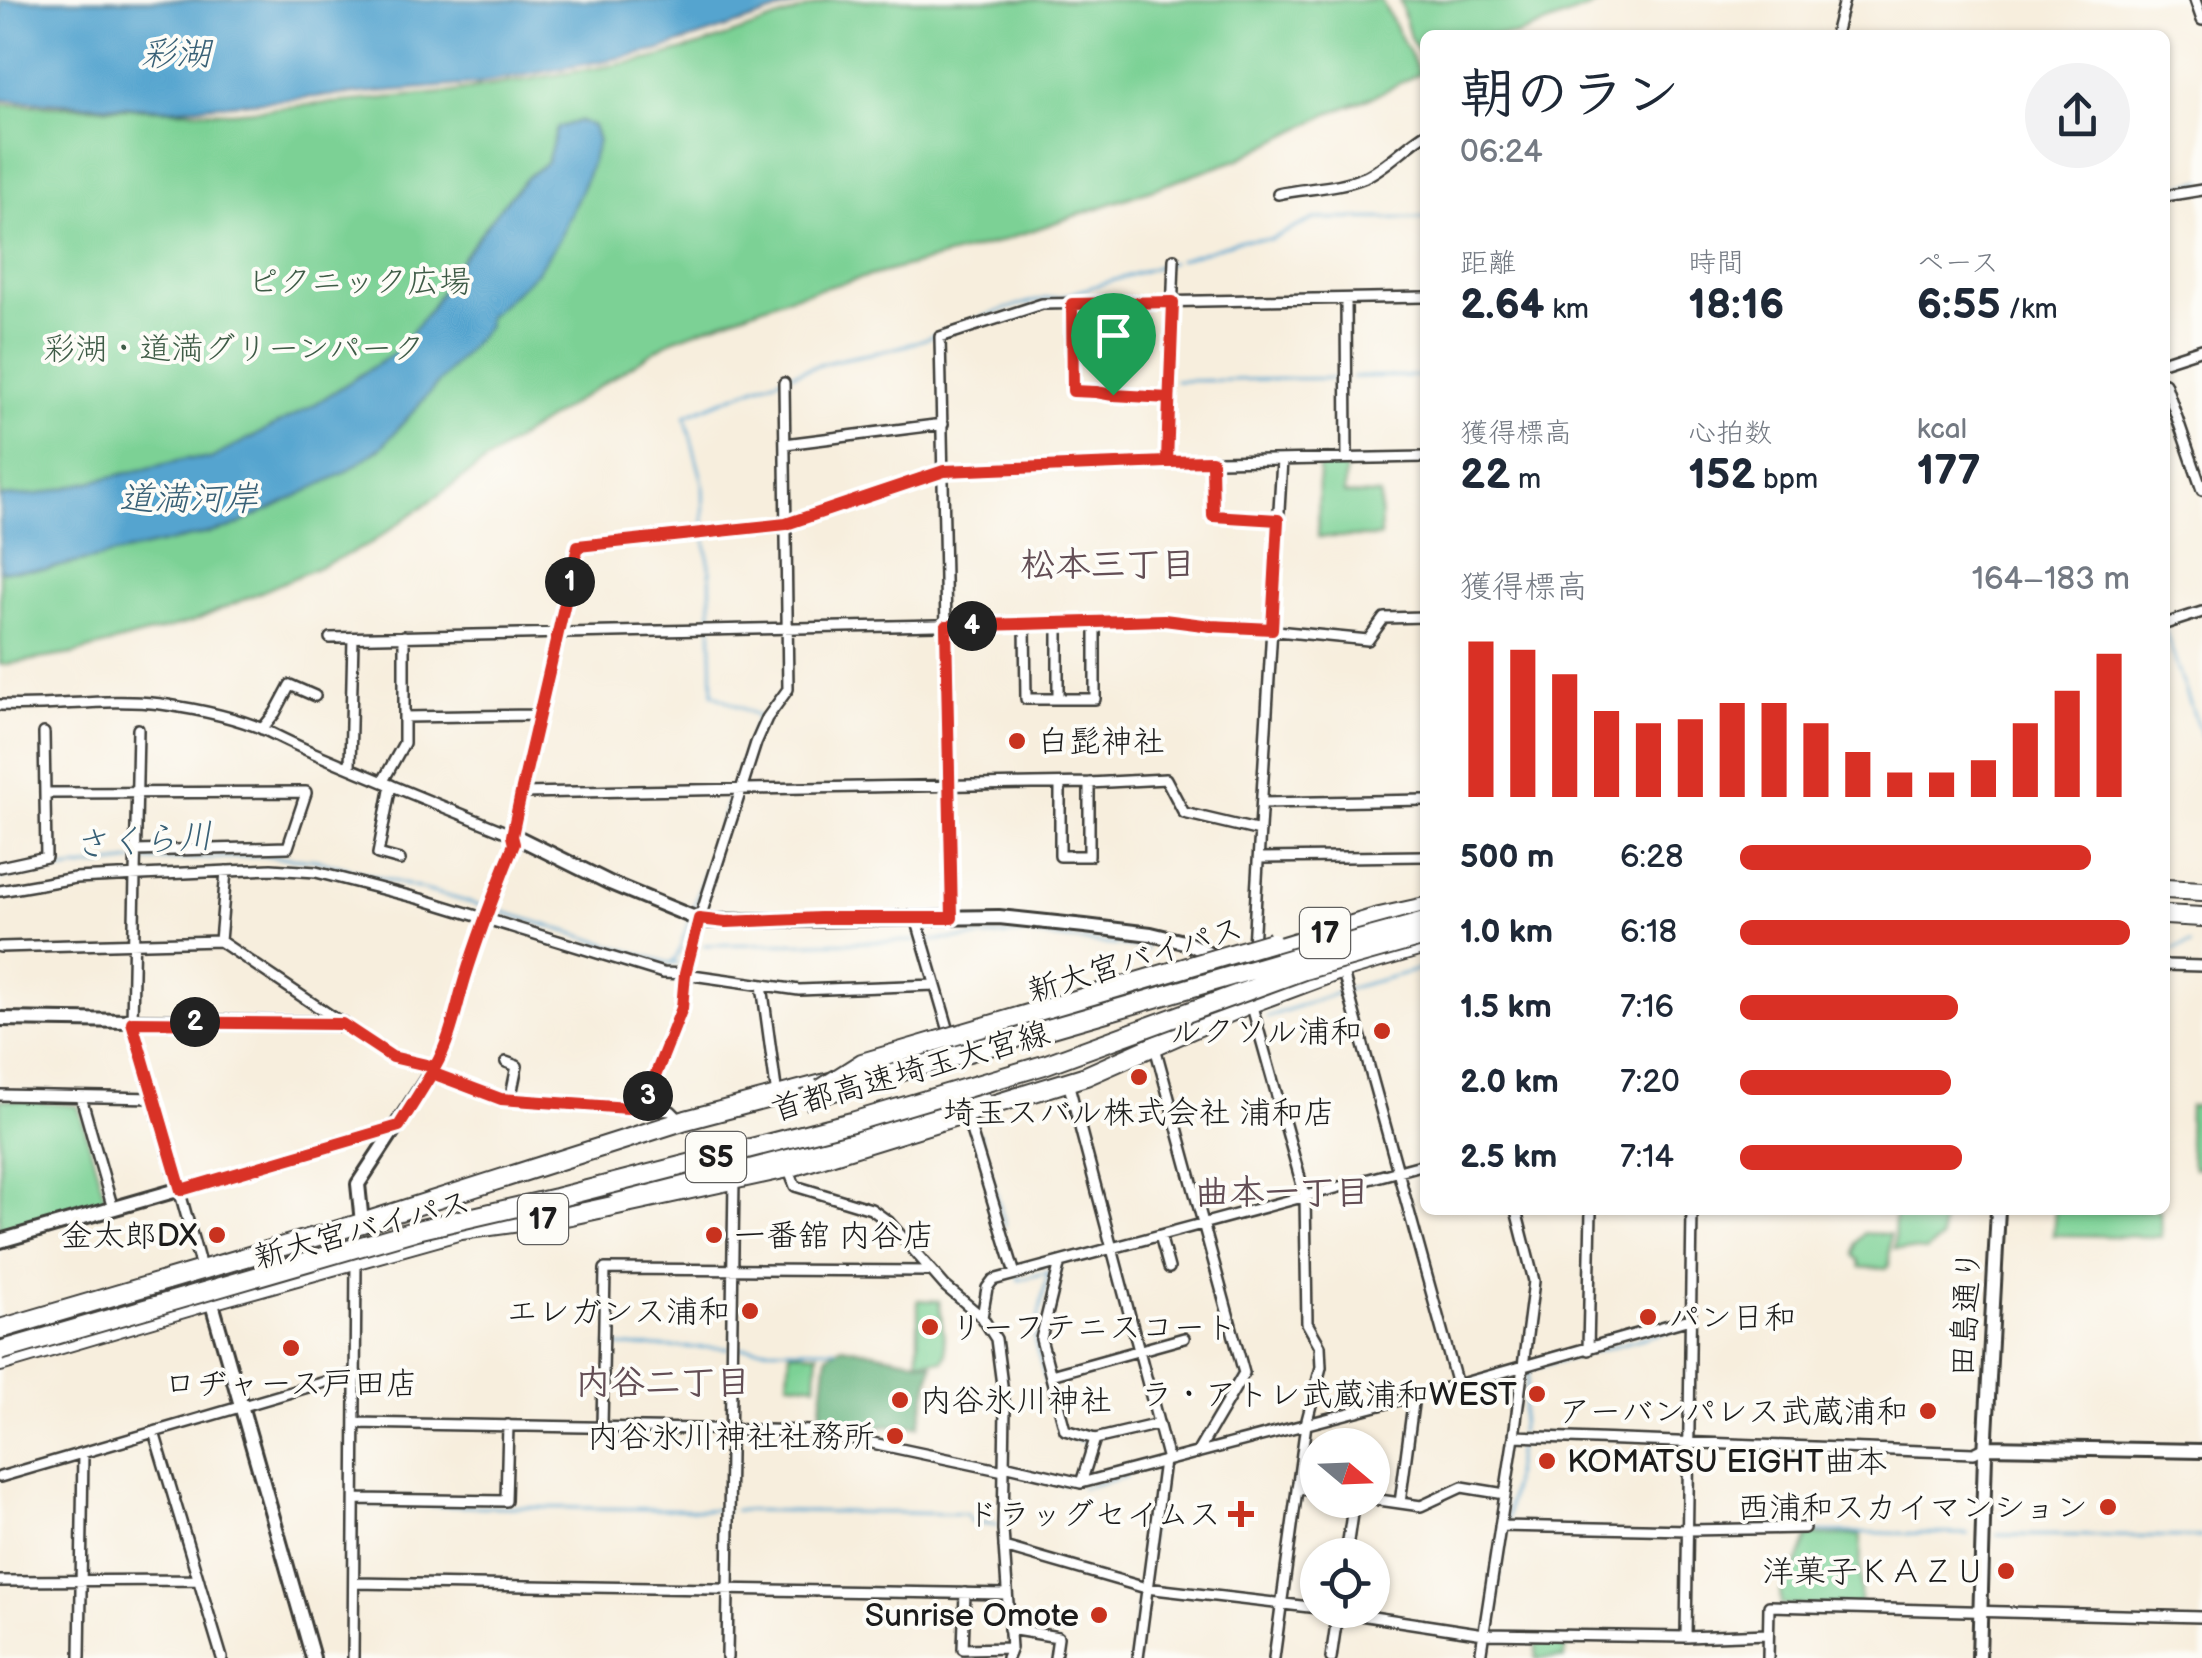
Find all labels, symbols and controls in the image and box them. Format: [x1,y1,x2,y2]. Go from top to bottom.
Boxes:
water label: 彩湖 [141,33,214,76]
text: 朝のラン [1460,62,1680,129]
button: share [2025,63,2130,168]
text: 06:24 [1460,133,1543,172]
text: 距離 [1460,247,1516,280]
text: 時間 [1688,247,1744,280]
text: ペース [1917,247,1999,280]
park label: ピクニック広場 [247,263,471,302]
text: 2.64 [1460,280,1545,331]
text: 18:16 [1688,280,1784,331]
text: 6:55 [1917,280,2001,331]
pin [1071,293,1156,396]
text: km [1545,293,1589,326]
text: /km [2001,293,2058,326]
icon: arrive [1086,308,1141,363]
park label: 彩湖・道満グリーンパーク [44,330,424,369]
text: kcal [1917,413,1967,446]
text: 獲得標高 [1460,417,1572,450]
text: 心拍数 [1688,417,1772,450]
text: 177 [1917,446,1981,497]
text: 22 [1460,450,1510,501]
text: 152 [1688,450,1755,501]
text: m [1510,463,1541,496]
text: bpm [1755,463,1818,496]
water label: 道満河岸 [119,478,259,521]
district label: 松本三丁目 [1020,544,1196,587]
pin: 1 [545,557,595,607]
text: 164–183 m [1972,560,2130,599]
text: 1 [564,565,576,598]
text: 獲得標高 [1460,568,1588,607]
pin: 4 [947,601,997,651]
text: 4 [964,609,980,642]
place label: 白髭神社 [1037,723,1165,762]
marker: 白髭神社 [1006,730,1028,752]
water label: さくら川 [72,815,214,868]
text: 500 m [1460,838,1554,877]
text: 6:28 [1620,838,1684,877]
road number: 17 [1300,908,1350,958]
street label: 新大宮バイパス [1023,909,1248,1012]
text: 1.0 km [1460,913,1553,952]
text: 6:18 [1620,913,1677,952]
text: 1.5 km [1460,988,1552,1027]
text: 7:16 [1620,988,1674,1027]
pin: 2 [170,997,220,1047]
text: 2 [187,1005,203,1038]
place label: ルクソル浦和 [1170,1013,1362,1052]
street label: 首都高速埼玉大宮線 [767,1014,1054,1131]
marker: ルクソル浦和 [1371,1020,1393,1042]
text: 2.0 km [1460,1063,1559,1102]
text: 7:20 [1620,1063,1680,1102]
marker: 埼玉スバル株式会社 浦和店 [1128,1066,1150,1088]
pin: 3 [623,1071,673,1121]
text: 3 [640,1079,656,1112]
place label: 埼玉スバル株式会社 浦和店 [943,1094,1335,1133]
road number: S5 [686,1132,746,1182]
text: 2.5 km [1460,1138,1557,1177]
text: 7:14 [1620,1138,1674,1177]
district label: 曲本一丁目 [1194,1172,1370,1215]
street label: 新大宮バイパス [249,1183,475,1278]
road number: 17 [518,1194,568,1244]
place label: 金太郎DX [60,1217,198,1256]
place label: 一番舘 内谷店 [734,1217,935,1256]
marker: 金太郎DX [206,1224,228,1246]
marker: 一番舘 内谷店 [703,1224,725,1246]
street label: 田島通り [1944,1248,1989,1378]
place label: エレガンス浦和 [506,1293,730,1332]
place label: パン日和 [1668,1299,1796,1338]
marker: エレガンス浦和 [739,1300,761,1322]
marker: パン日和 [1637,1306,1659,1328]
place label: リーフテニスコート [950,1309,1237,1348]
marker: リーフテニスコート [919,1316,941,1338]
marker: ロヂャース戸田店 [280,1337,302,1359]
district label: 内谷二丁目 [575,1362,751,1405]
place label: ロヂャース戸田店 [164,1365,418,1404]
place label: ラ・アトレ武蔵浦和WEST [1141,1376,1517,1415]
place label: 内谷氷川神社 [920,1382,1112,1421]
marker: ラ・アトレ武蔵浦和WEST [1526,1383,1548,1405]
marker: 内谷氷川神社 [889,1389,911,1411]
place label: アーバンパレス武蔵浦和 [1559,1393,1908,1432]
marker: アーバンパレス武蔵浦和 [1917,1400,1939,1422]
place label: 内谷氷川神社社務所 [587,1418,875,1457]
marker: 内谷氷川神社社務所 [884,1425,906,1447]
north arrow [1300,1428,1390,1518]
map controls [1300,1428,1390,1628]
place label: KOMATSU EIGHT曲本 [1567,1443,1888,1482]
marker: KOMATSU EIGHT曲本 [1536,1450,1558,1472]
place label: 西浦和スカイマンション [1737,1489,2088,1528]
place label: ドラッグセイムス [966,1496,1221,1535]
marker: 西浦和スカイマンション [2097,1496,2119,1518]
marker: ドラッグセイムス [1230,1503,1252,1525]
button: locate [1300,1538,1390,1628]
place label: 洋菓子ＫＡＺＵ [1762,1553,1986,1592]
marker: 洋菓子ＫＡＺＵ [1995,1560,2017,1582]
place label: Sunrise Omote [865,1597,1079,1636]
marker: Sunrise Omote [1088,1604,1110,1626]

